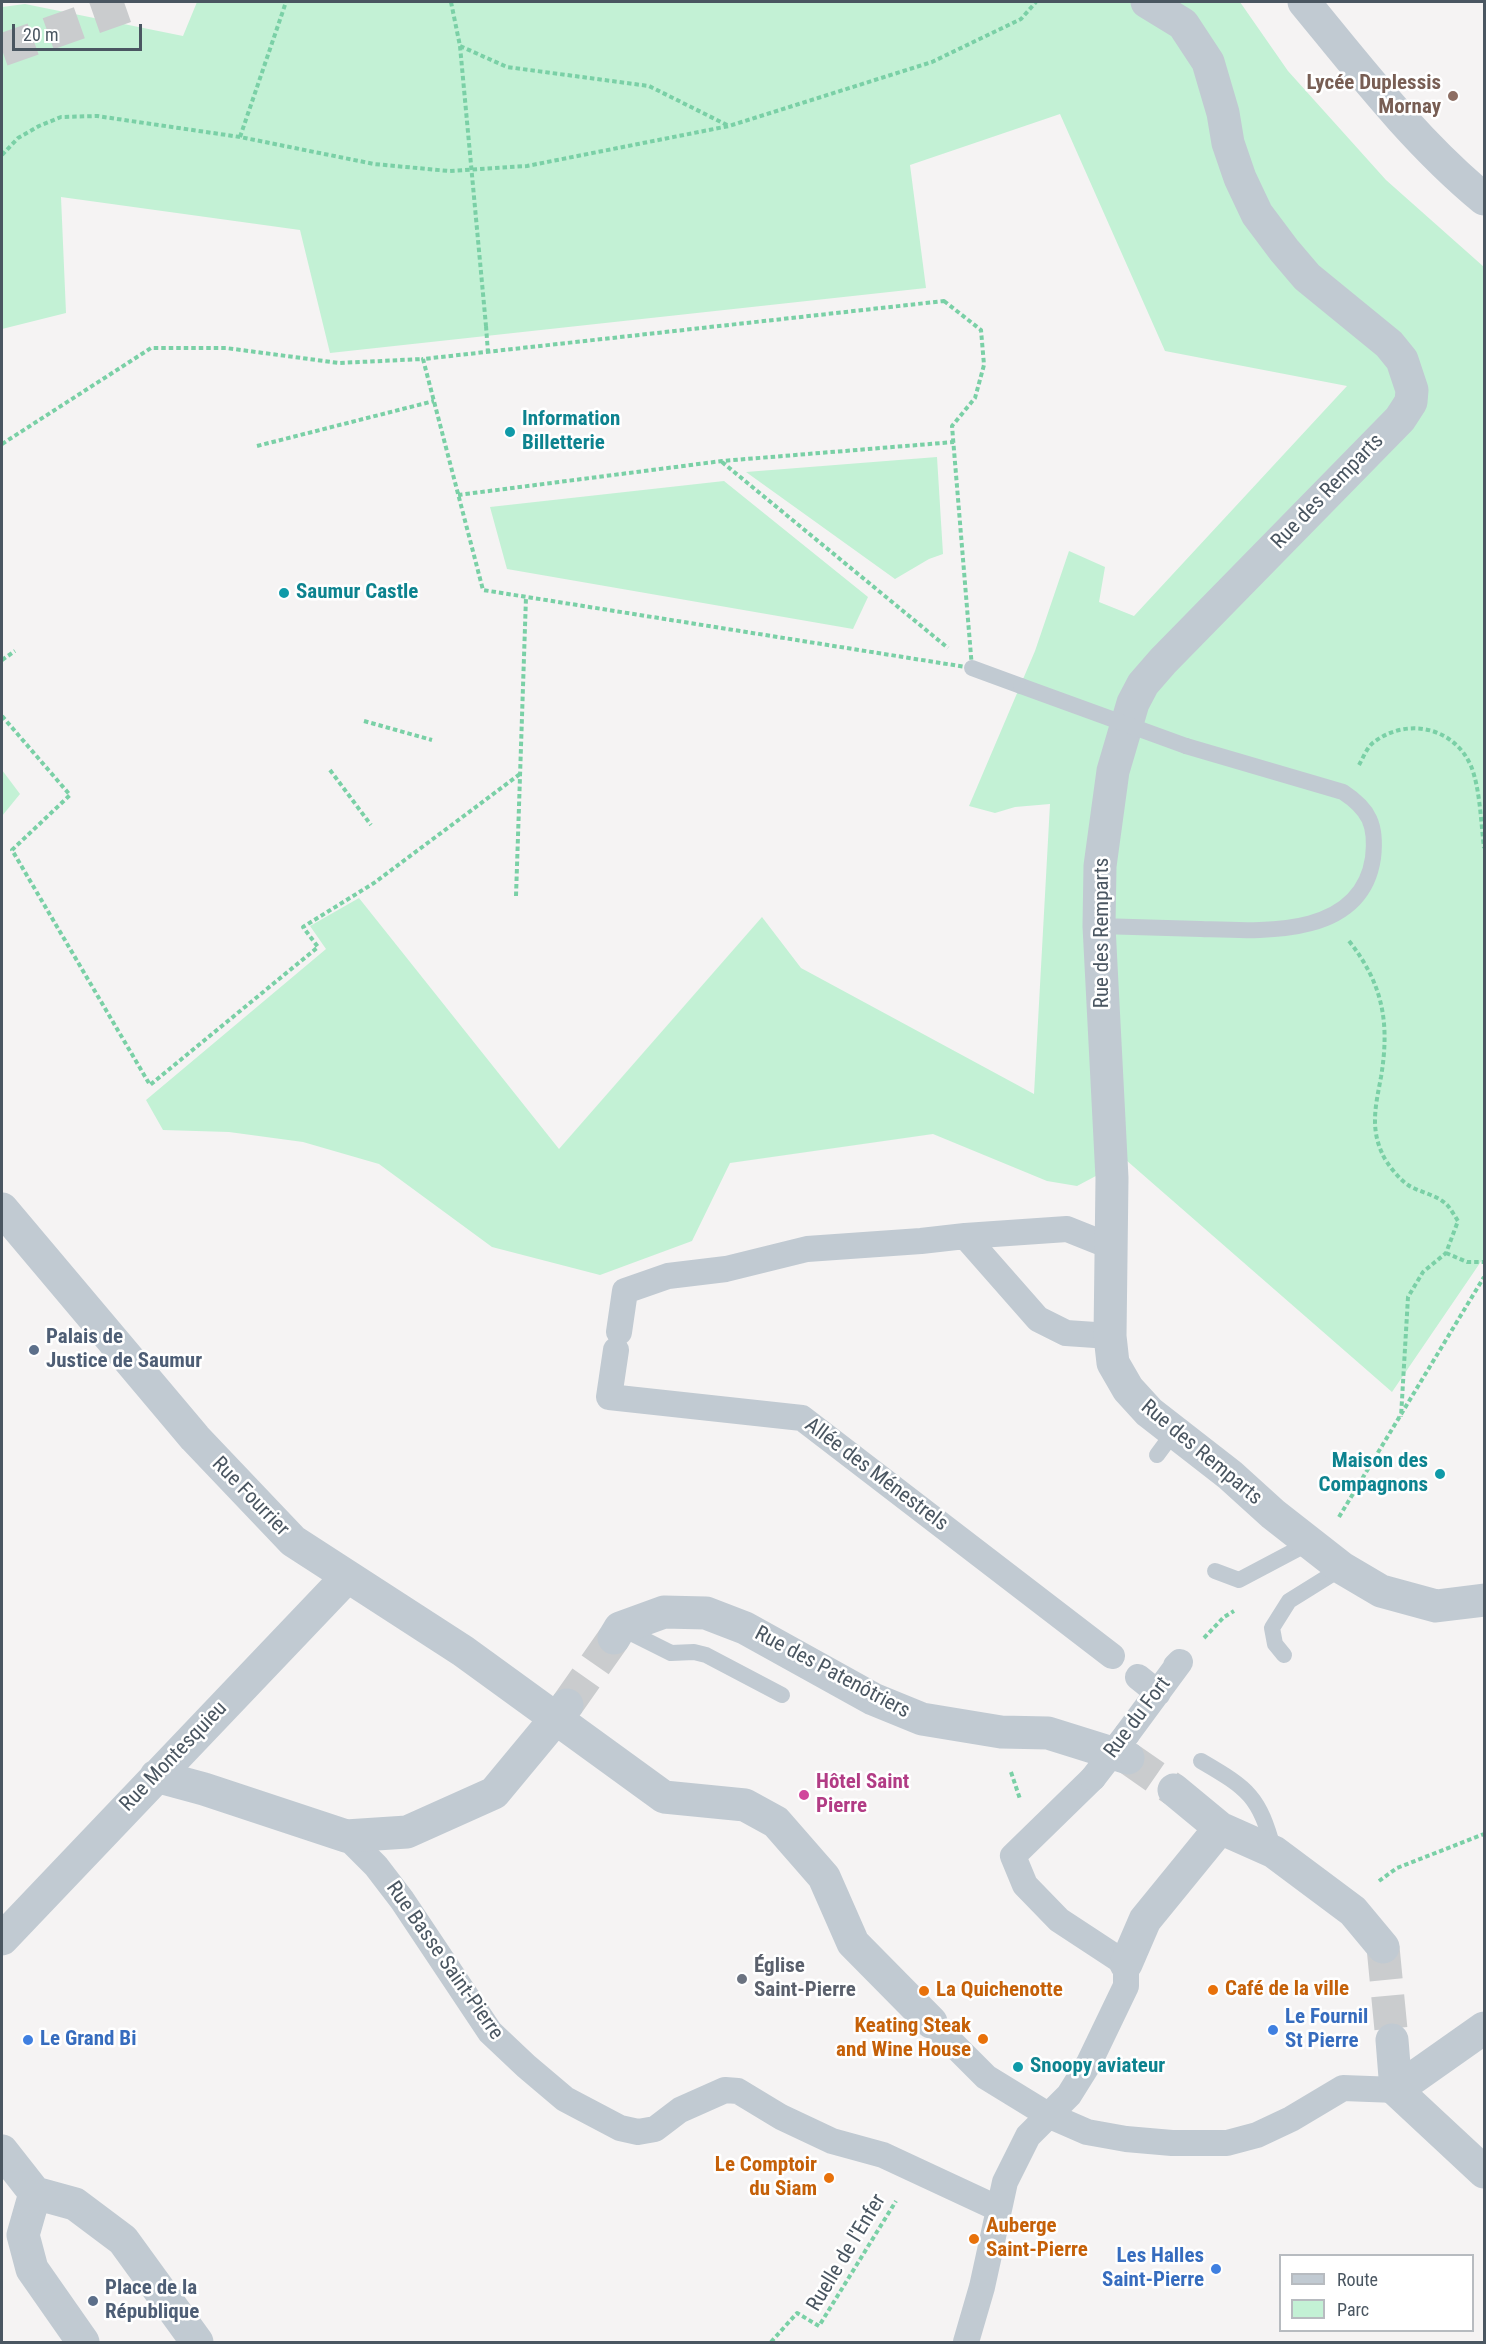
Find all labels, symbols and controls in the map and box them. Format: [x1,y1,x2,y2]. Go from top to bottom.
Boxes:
scale bar [15,12,146,50]
text: 20 m [23,24,58,45]
place label: Lycée Duplessis Mornay [1307,71,1441,121]
marker: Lycée Duplessis Mornay [1446,89,1460,103]
place label: Information Billetterie [522,407,620,457]
marker: Information Billetterie [503,425,517,439]
street label: Rue des Remparts [1267,429,1389,555]
place label: Saumur Castle [296,580,418,606]
marker: Saumur Castle [277,586,291,600]
street label: Rue des Remparts [1090,858,1116,1008]
place label: Palais de Justice de Saumur [46,1325,202,1375]
marker: Palais de Justice de Saumur [27,1343,41,1357]
street label: Rue des Remparts [1135,1395,1267,1511]
street label: Allée des Ménestrels [799,1413,953,1537]
place label: Maison des Compagnons [1318,1449,1428,1499]
street label: Rue Fourrier [206,1452,294,1542]
marker: Maison des Compagnons [1433,1467,1447,1481]
street label: Rue des Patenôtriers [750,1621,914,1725]
street label: Rue du Fort [1099,1673,1177,1763]
street label: Rue Montesquieu [115,1697,233,1817]
place label: Hôtel Saint Pierre [816,1770,909,1820]
marker: Hôtel Saint Pierre [797,1788,811,1802]
street label: Rue Basse Saint-Pierre [380,1877,508,2045]
place label: Église Saint-Pierre [754,1954,856,2004]
marker: Église Saint-Pierre [735,1972,749,1986]
place label: Café de la ville [1225,1977,1349,2003]
place label: La Quichenotte [936,1978,1063,2004]
marker: Café de la ville [1206,1983,1220,1997]
marker: La Quichenotte [917,1984,931,1998]
place label: Le Fournil St Pierre [1285,2005,1368,2055]
place label: Keating Steak and Wine House [836,2014,971,2064]
marker: Le Fournil St Pierre [1266,2023,1280,2037]
place label: Le Grand Bi [40,2027,136,2053]
marker: Keating Steak and Wine House [976,2032,990,2046]
marker: Le Grand Bi [21,2033,35,2047]
place label: Snoopy aviateur [1030,2054,1165,2080]
marker: Snoopy aviateur [1011,2060,1025,2074]
place label: Le Comptoir du Siam [715,2153,817,2203]
marker: Le Comptoir du Siam [822,2171,836,2185]
street label: Ruelle de l'Enfer [802,2190,892,2316]
place label: Auberge Saint-Pierre [986,2214,1088,2264]
marker: Auberge Saint-Pierre [967,2232,981,2246]
place label: Les Halles Saint-Pierre [1102,2244,1204,2294]
legend [1279,2254,1474,2332]
marker: Les Halles Saint-Pierre [1209,2262,1223,2276]
text: Route [1337,2269,1378,2290]
place label: Place de la République [105,2276,199,2326]
marker: Place de la République [86,2294,100,2308]
text: Parc [1337,2299,1369,2320]

